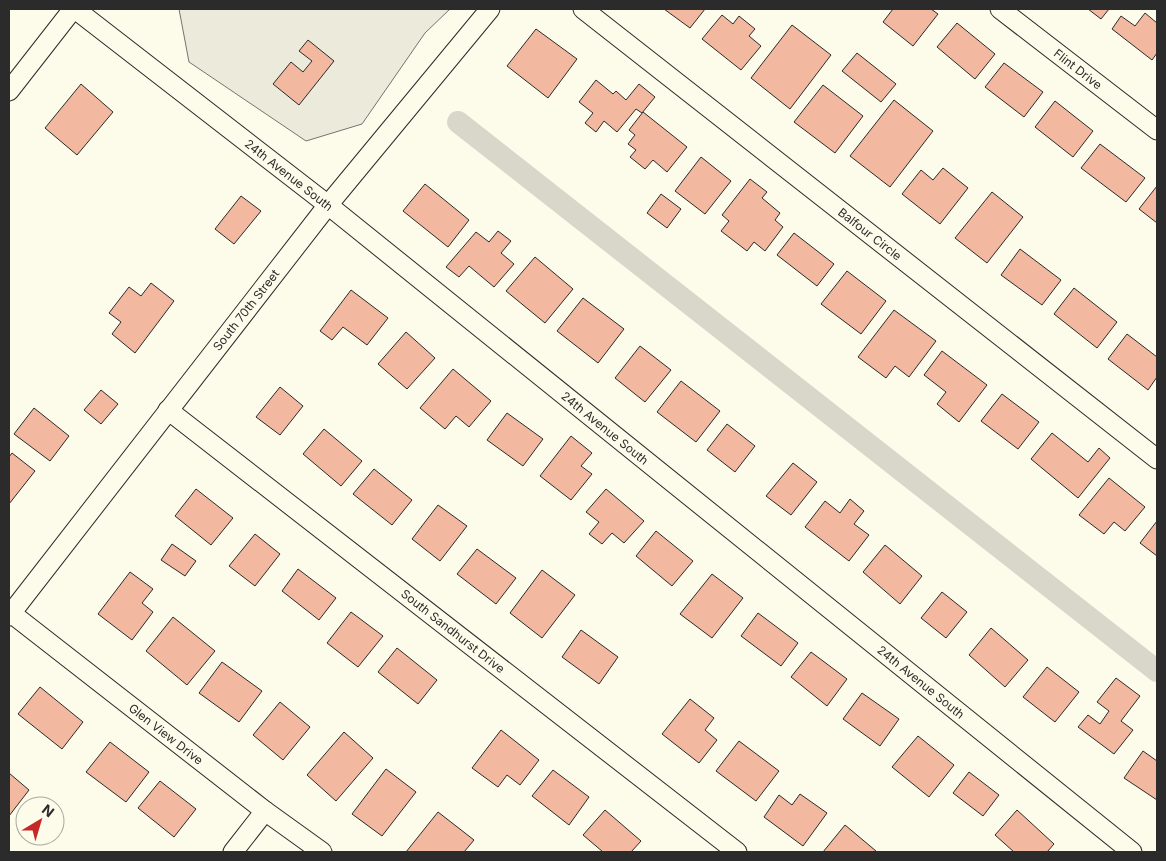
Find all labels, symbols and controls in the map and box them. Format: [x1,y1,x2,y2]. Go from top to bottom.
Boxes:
street label: Flint Drive [1051,46,1105,92]
street label: 24th Avenue South [242,136,336,214]
street label: Balfour Circle [835,205,905,263]
street label: South 70th Street [210,266,282,354]
street label: 24th Avenue South [558,388,652,468]
street label: South Sandhurst Drive [398,586,508,676]
street label: 24th Avenue South [874,642,968,722]
street label: Glen View Drive [126,700,206,768]
north arrow [15,796,65,846]
text: N [39,800,58,820]

